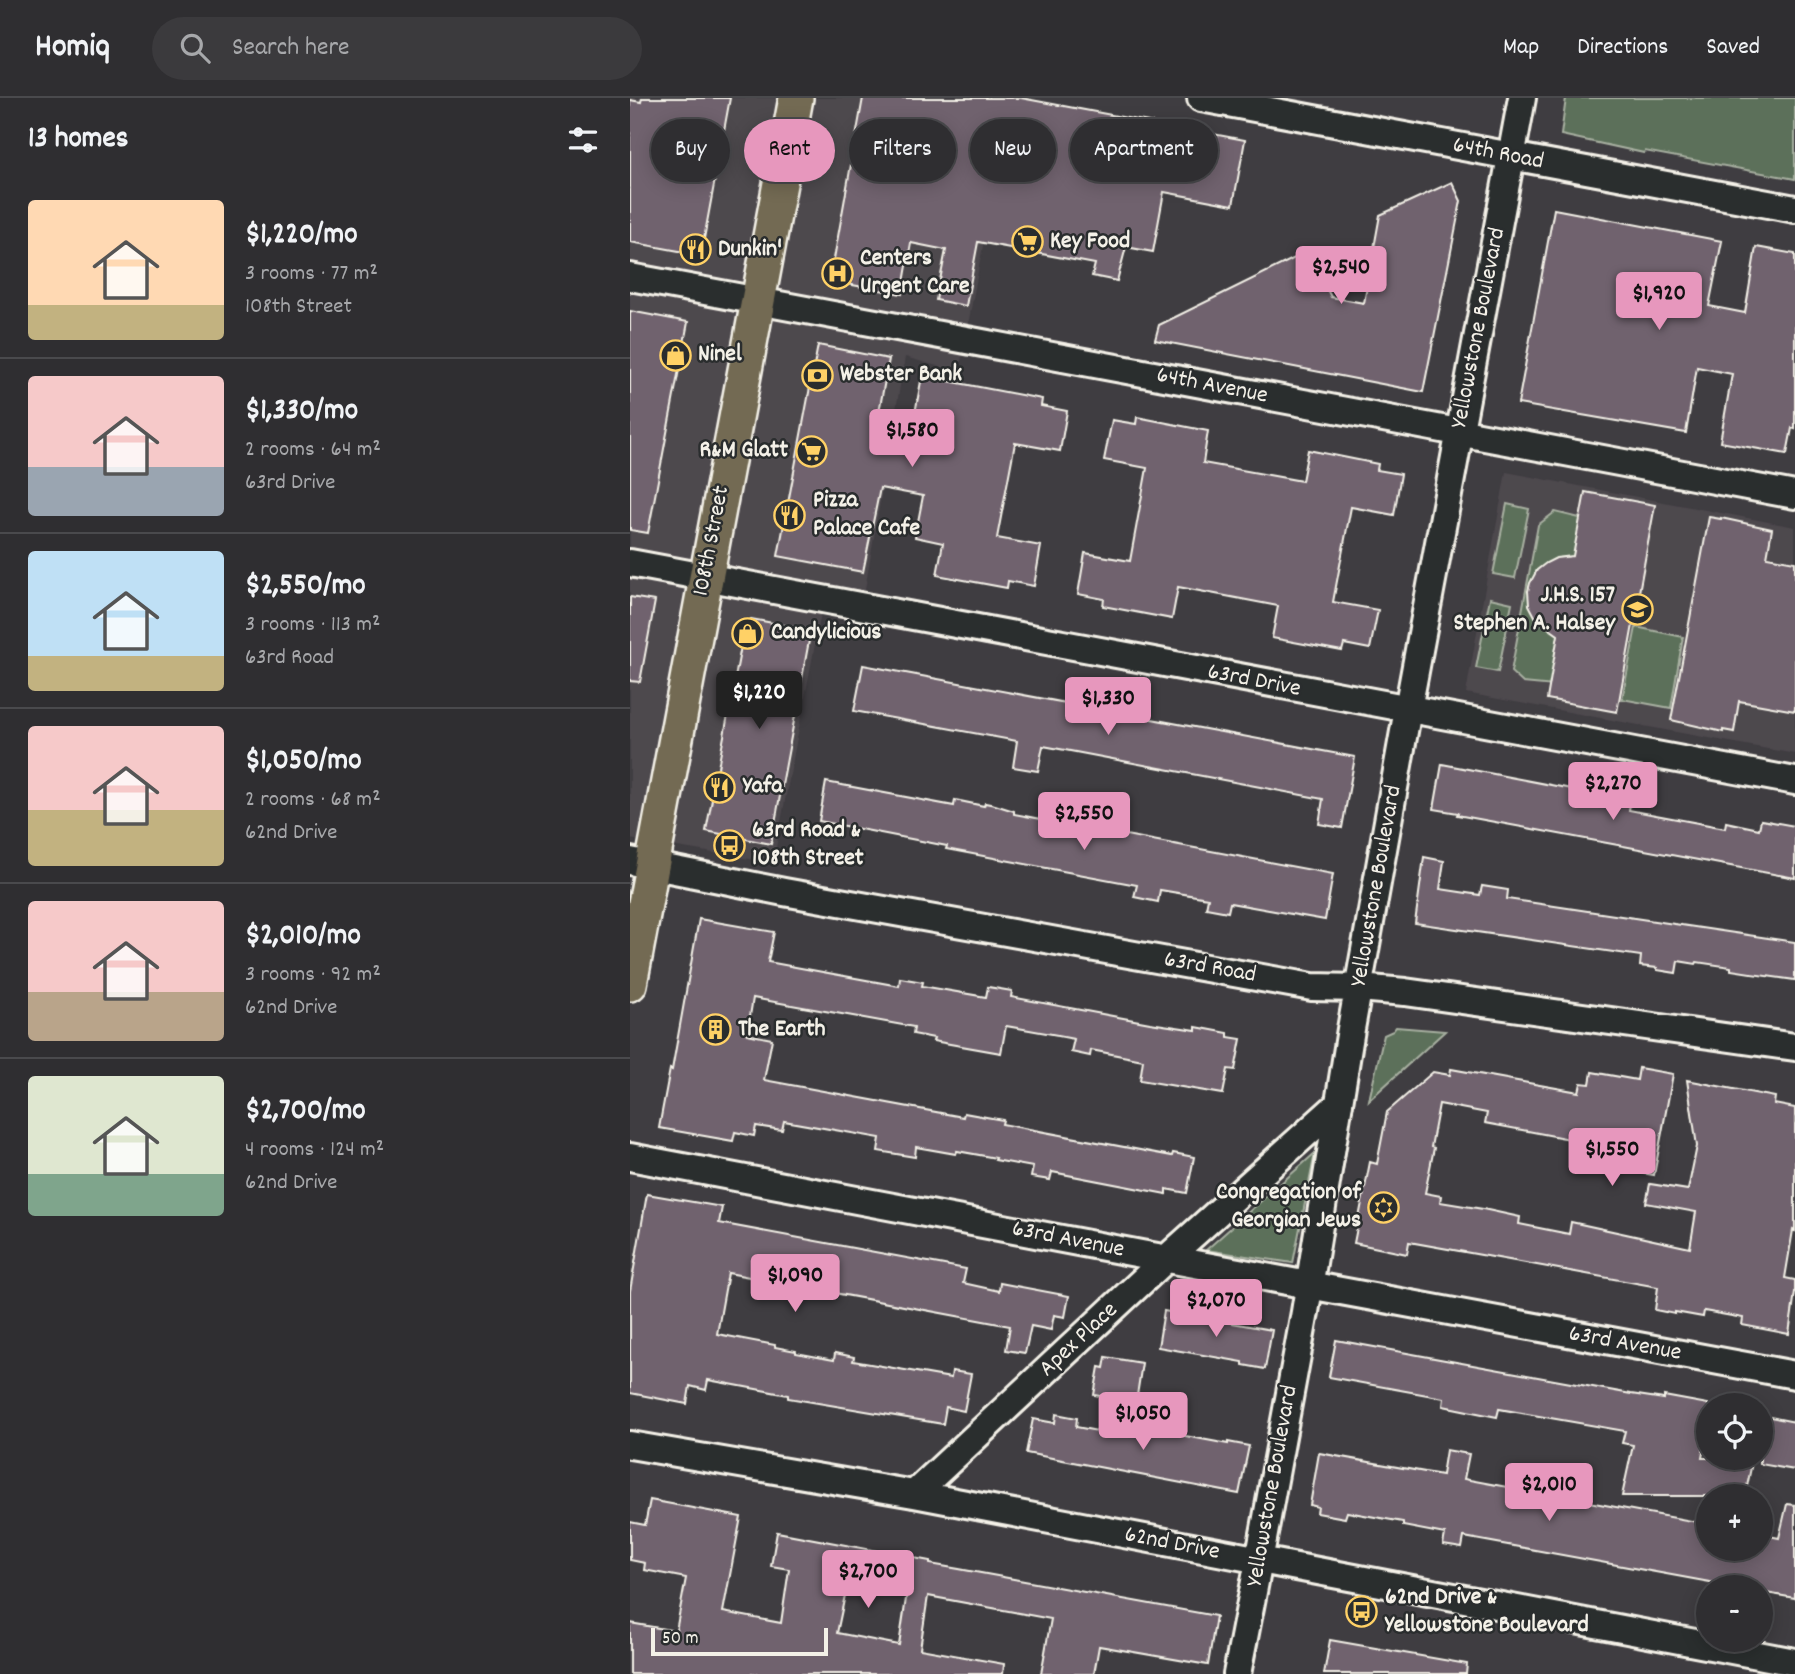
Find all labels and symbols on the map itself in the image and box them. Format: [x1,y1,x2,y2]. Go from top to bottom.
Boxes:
street label: 64th Road [1450,129,1546,179]
supermarket icon: Key Food [1010,225,1044,259]
place label: Key Food [1050,225,1130,259]
street label: Yellowstone Boulevard [1443,225,1515,431]
restaurant icon: Dunkin' [678,233,712,267]
place label: Dunkin' [718,233,782,267]
place label: Centers Urgent Care [860,242,970,304]
pin: $2,540 [1284,246,1398,306]
hospital icon: Centers Urgent Care [820,256,854,290]
pin: $1,920 [1602,272,1716,332]
shop icon: Ninel [658,338,692,372]
place label: Ninel [698,338,742,372]
bank icon: Webster Bank [800,358,834,392]
place label: Webster Bank [840,358,962,392]
street label: 64th Avenue [1153,359,1271,413]
pin: $1,580 [855,410,969,469]
place label: R&M Glatt [699,434,788,468]
supermarket icon: R&M Glatt [794,434,828,468]
street label: 108th Street [685,483,739,599]
place label: Pizza Palace Cafe [813,484,920,546]
restaurant icon: Pizza Palace Cafe [773,498,807,532]
place label: J.H.S. 157 Stephen A. Halsey [1454,579,1616,641]
school or university icon: J.H.S. 157 Stephen A. Halsey [1621,593,1655,627]
shop icon: Candylicious [731,616,765,650]
place label: Candylicious [771,616,881,650]
street label: 63rd Drive [1204,655,1304,707]
pin: $1,220 [702,672,816,731]
pin: $1,330 [1051,678,1165,737]
pin: $2,270 [1556,762,1670,822]
restaurant icon: Yafa [703,770,737,804]
place label: Yafa [742,770,783,804]
street label: Yellowstone Boulevard [1343,783,1411,989]
pin: $2,550 [1027,792,1141,852]
place label: 63rd Road & 108th Street [752,814,864,876]
bus stop icon: 63rd Road & 108th Street [712,828,746,862]
street label: 63rd Road [1161,943,1259,993]
building icon: The Earth [698,1013,732,1047]
place label: The Earth [738,1013,826,1047]
pin: $1,550 [1555,1128,1669,1188]
place label: Congregation of Georgian Jews [1216,1176,1363,1238]
synagogue icon: Congregation of Georgian Jews [1367,1190,1401,1224]
street label: 63rd Avenue [1009,1212,1127,1268]
pin: $1,090 [738,1254,852,1314]
pin: $2,070 [1159,1280,1273,1339]
street label: Apex Place [1032,1294,1126,1386]
street label: 63rd Avenue [1566,1317,1684,1371]
street label: Yellowstone Boulevard [1239,1383,1307,1589]
pin: $1,050 [1086,1392,1200,1452]
pin: $2,010 [1492,1464,1606,1523]
street label: 62nd Drive [1121,1518,1223,1570]
pin: $2,700 [811,1550,925,1610]
place label: 62nd Drive & Yellowstone Boulevard [1384,1581,1589,1643]
bus stop icon: 62nd Drive & Yellowstone Boulevard [1345,1595,1379,1629]
scale bar [651,1625,828,1657]

